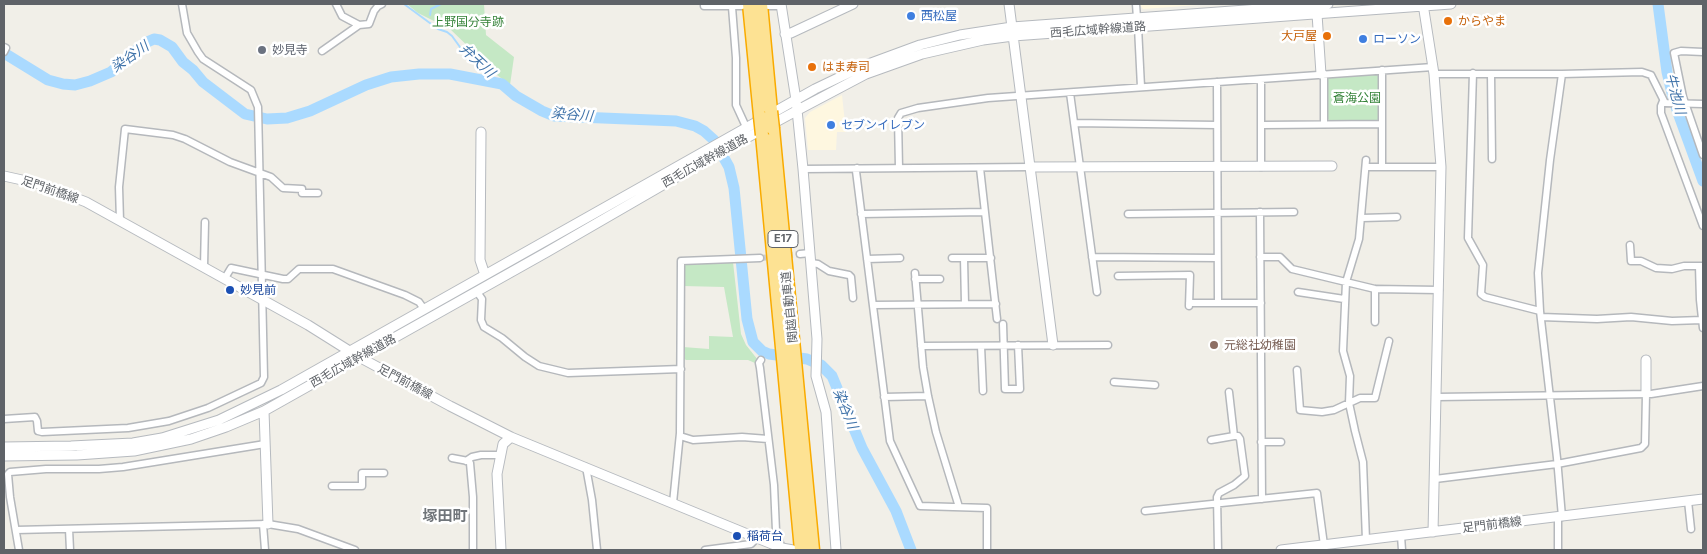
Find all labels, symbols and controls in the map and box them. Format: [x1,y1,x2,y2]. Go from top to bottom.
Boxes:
place label: 西松屋 [921,9,957,23]
marker: 西松屋 [905,10,917,22]
place label: からやま [1458,14,1506,28]
park label: 上野国分寺跡 [432,15,504,29]
marker: からやま [1442,15,1454,27]
street label: 西毛広域幹線道路 [1050,19,1146,41]
place label: 大戸屋 [1281,29,1317,43]
marker: 大戸屋 [1321,30,1333,42]
place label: ローソン [1373,32,1421,46]
marker: ローソン [1357,33,1369,45]
water label: 染谷川 [108,38,152,76]
water label: 弁天川 [456,41,498,81]
place label: 妙見寺 [272,43,308,57]
marker: 妙見寺 [256,44,268,56]
place label: はま寿司 [822,60,870,74]
marker: はま寿司 [806,61,818,73]
water label: 牛池川 [1661,72,1689,116]
park label: 蒼海公園 [1333,91,1381,105]
water label: 染谷川 [550,105,594,125]
place label: セブンイレブン [841,118,925,132]
marker: セブンイレブン [825,119,837,131]
street label: 西毛広域幹線道路 [660,131,750,191]
street label: 足門前橋線 [19,173,81,207]
road number: E17 [768,230,798,248]
street label: 関越自動車道 [779,270,801,344]
place label: 妙見前 [240,283,276,297]
marker: 妙見前 [224,284,236,296]
street label: 西毛広域幹線道路 [308,331,398,391]
place label: 元総社幼稚園 [1224,338,1296,352]
marker: 元総社幼稚園 [1208,339,1220,351]
street label: 足門前橋線 [375,362,435,402]
water label: 染谷川 [829,386,861,432]
district label: 塚田町 [423,507,467,525]
street label: 足門前橋線 [1461,514,1523,536]
place label: 稲荷台 [747,529,783,543]
marker: 稲荷台 [731,530,743,542]

